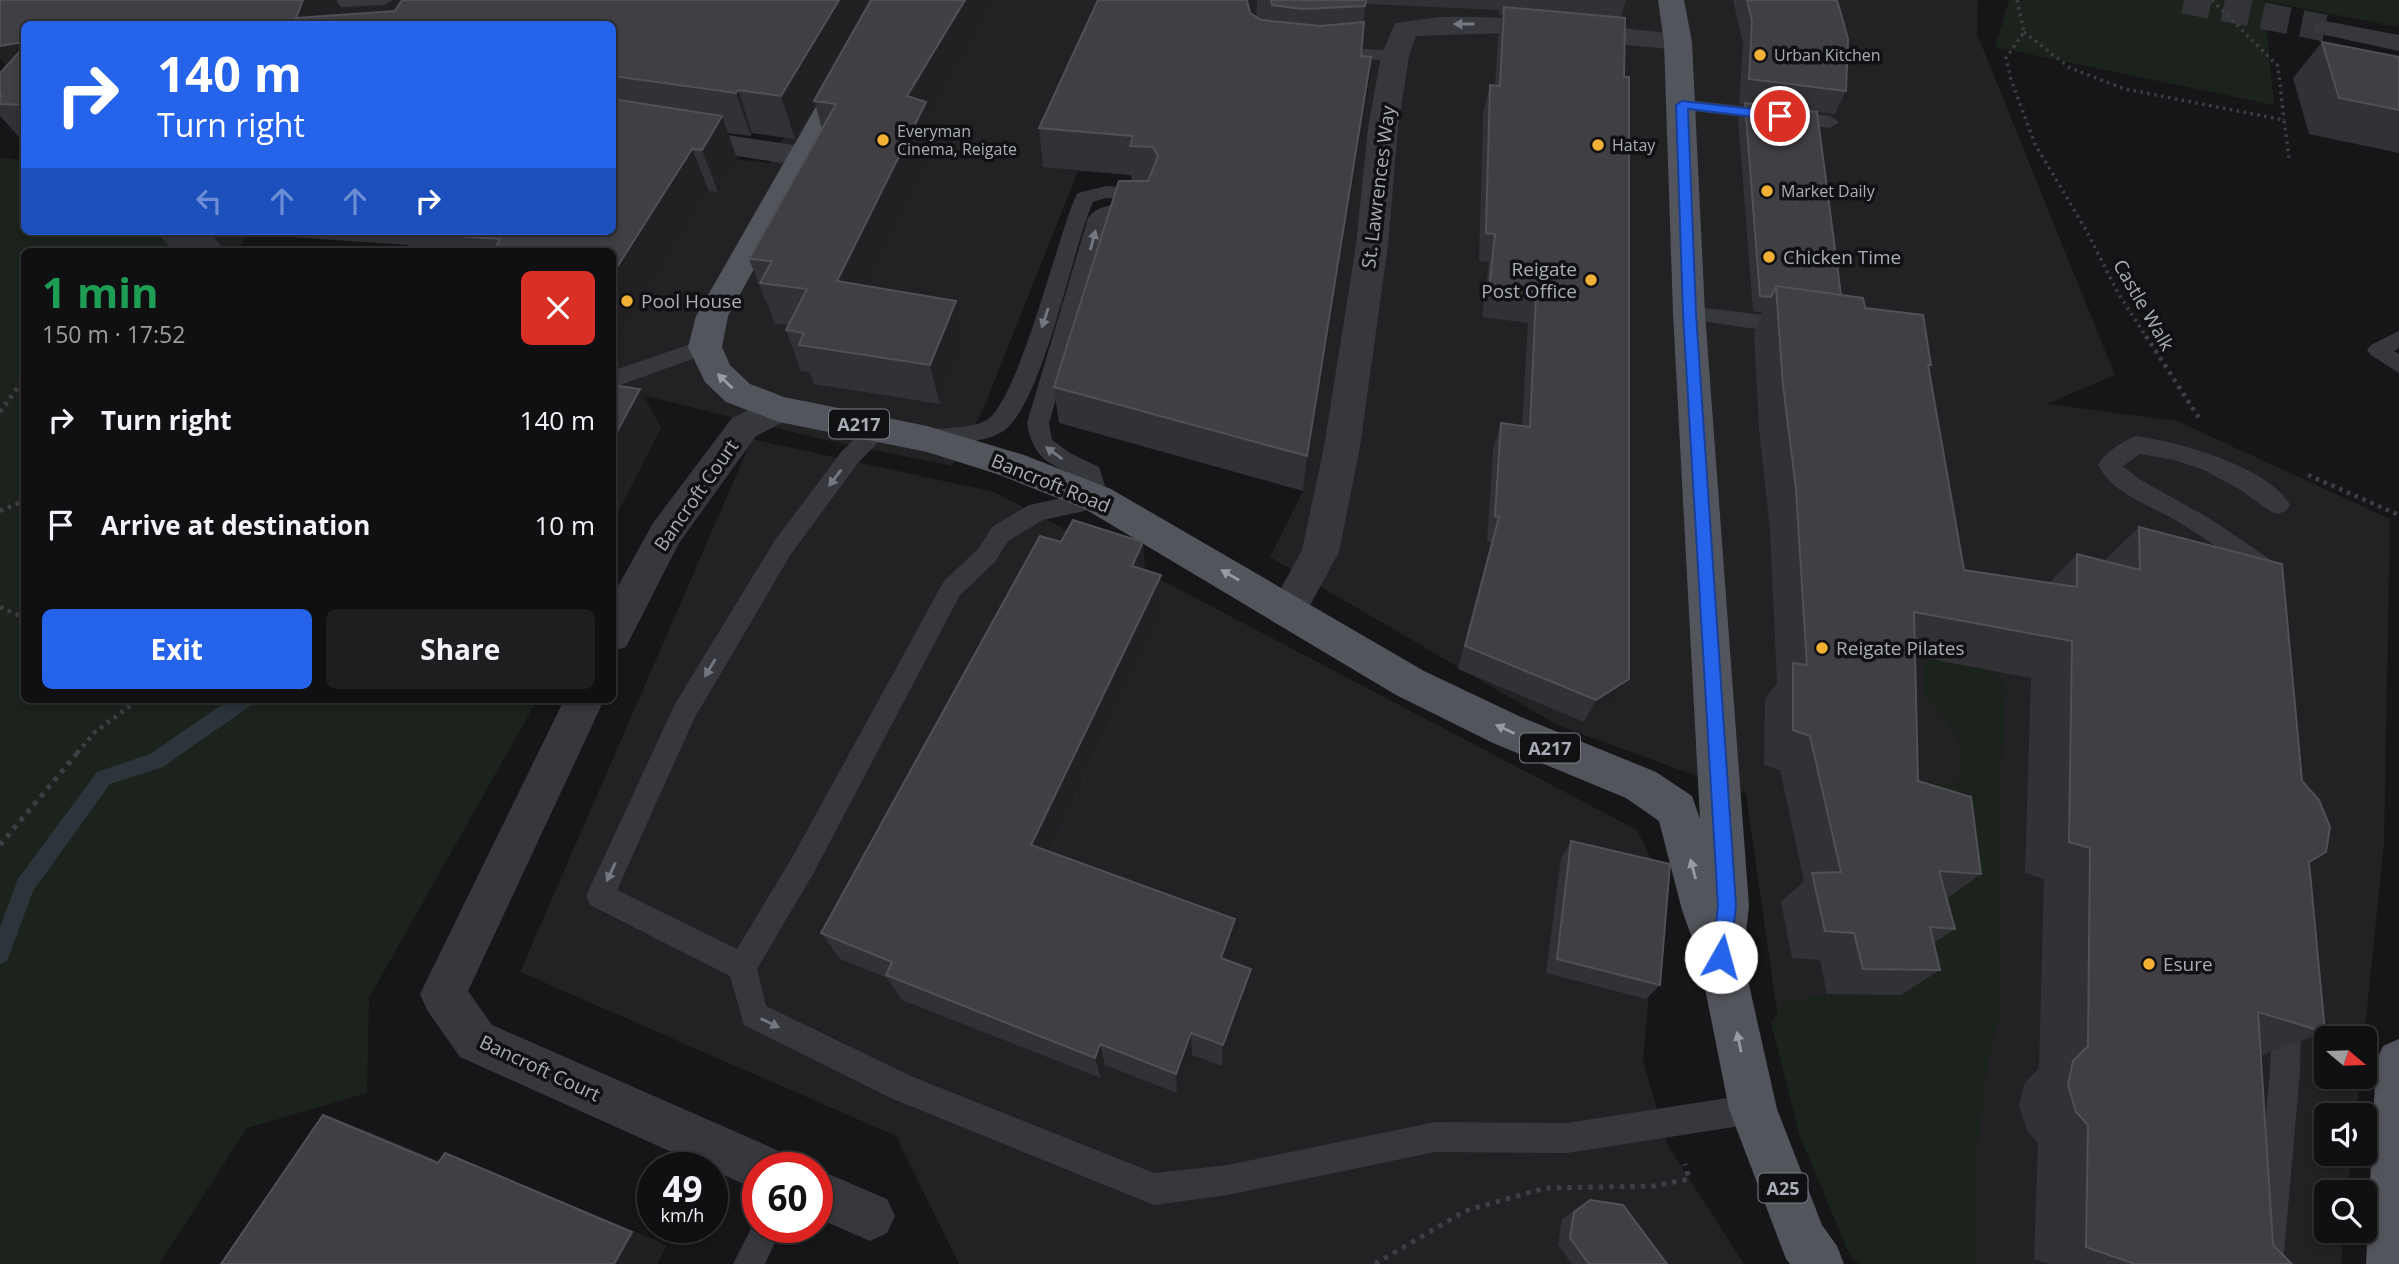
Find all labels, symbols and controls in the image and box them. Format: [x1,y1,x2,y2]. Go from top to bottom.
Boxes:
one-way arrow [1453,18,1475,29]
text: 140 m [157,40,302,106]
place label: Urban Kitchen [1774,44,1881,66]
marker: Urban Kitchen [1752,47,1768,63]
icon: right [42,49,133,140]
pin [1750,86,1810,146]
icon: arrive [1761,97,1799,135]
text: Turn right [157,103,305,146]
street label: St. Lawrences Way [1355,104,1401,270]
place label: Everyman Cinema, Reigate [897,120,1017,160]
marker: Everyman Cinema, Reigate [875,132,891,148]
place label: Hatay [1612,134,1656,156]
marker: Hatay [1590,137,1606,153]
place label: Market Daily [1781,180,1876,202]
icon: left [190,182,228,220]
icon: ahead [263,182,301,220]
icon: ahead [336,182,374,220]
icon: right [409,182,447,220]
marker: Market Daily [1759,183,1775,199]
one-way arrow [1088,229,1099,251]
place label: Chicken Time [1783,244,1901,270]
marker: Chicken Time [1761,249,1777,265]
street label: Castle Walk [2107,254,2181,356]
place label: Reigate Post Office [1481,256,1577,304]
text: 1 min [42,263,159,320]
button: close [521,271,595,345]
marker: Reigate Post Office [1583,272,1599,288]
place label: Pool House [641,288,742,314]
marker: Pool House [619,293,635,309]
one-way arrow [1039,308,1050,329]
text: 150 m · 17:52 [42,318,185,350]
one-way arrow [717,372,734,389]
icon: right [42,401,80,439]
text: Turn right [101,402,232,438]
text: 140 m [520,402,595,438]
road number: A217 [829,410,889,438]
street label: Bancroft Court [648,434,744,556]
one-way arrow [1045,446,1063,460]
street label: Bancroft Road [988,447,1114,519]
one-way arrow [827,468,842,486]
icon: arrive [42,506,80,544]
text: Arrive at destination [101,507,370,543]
text: 10 m [534,507,595,543]
one-way arrow [1220,569,1239,581]
button: Exit [42,609,312,689]
button: Share [326,609,595,689]
place label: Reigate Pilates [1836,635,1965,661]
marker: Reigate Pilates [1814,640,1830,656]
one-way arrow [704,658,717,677]
one-way arrow [1495,723,1516,734]
road number: A217 [1520,734,1580,762]
one-way arrow [1688,858,1698,879]
one-way arrow [605,862,617,882]
position arrow [1684,920,1758,994]
place label: Esure [2163,951,2213,977]
marker: Esure [2141,956,2157,972]
one-way arrow [760,1017,780,1029]
north arrow [2314,1026,2376,1088]
map controls [2314,1026,2377,1243]
street label: Bancroft Court [475,1029,605,1107]
one-way arrow [1733,1031,1744,1053]
button: sound [2314,1103,2377,1166]
speed limit sign: 60 [742,1152,833,1243]
text: 49 [662,1165,703,1212]
road number: A25 [1758,1174,1808,1203]
button: search [2314,1180,2377,1243]
text: km/h [661,1203,704,1227]

